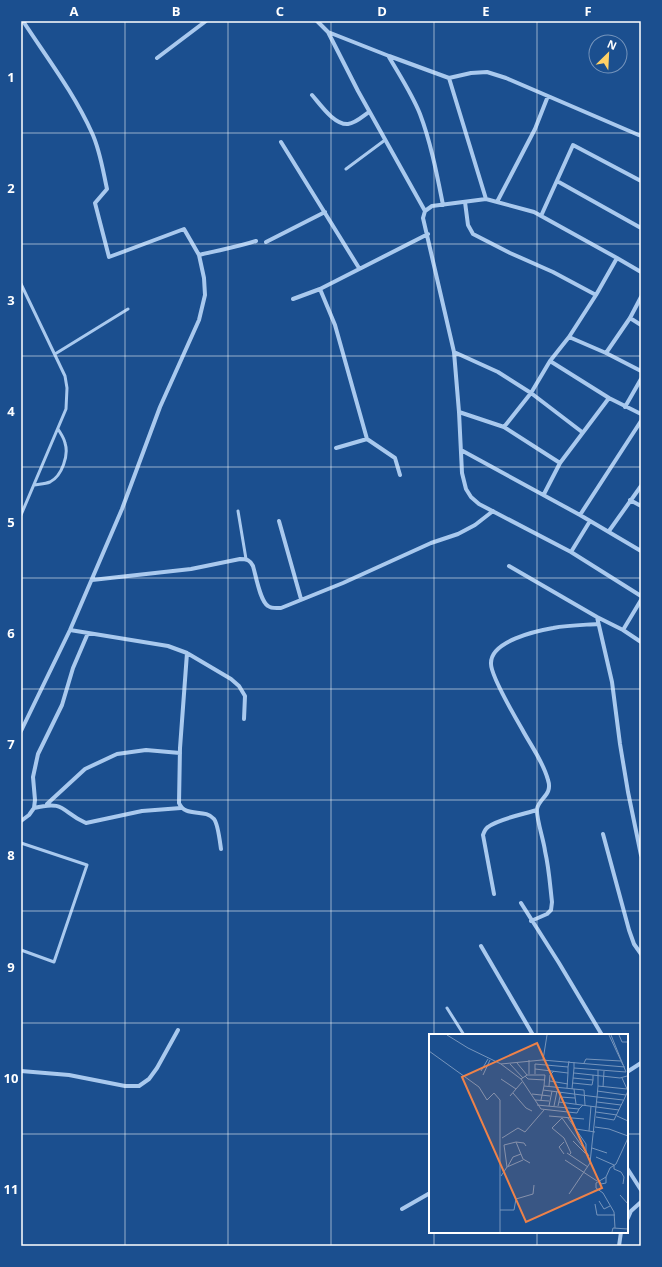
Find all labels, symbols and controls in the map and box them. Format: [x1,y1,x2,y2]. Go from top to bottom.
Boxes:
text: A [70,2,79,20]
text: B [172,2,181,20]
text: C [276,2,284,20]
text: D [377,2,387,20]
text: E [482,2,490,20]
text: F [584,2,592,20]
north arrow [588,34,628,74]
text: N [605,36,619,53]
text: 1 [7,68,15,86]
text: 2 [7,179,15,197]
text: 3 [7,291,15,309]
text: 4 [7,402,15,420]
text: 5 [7,513,15,531]
text: 6 [7,624,15,642]
text: 7 [7,735,15,753]
text: 8 [7,846,15,864]
text: 9 [7,958,15,976]
inset map [429,1034,628,1233]
text: 10 [4,1069,18,1087]
text: 11 [4,1180,18,1198]

